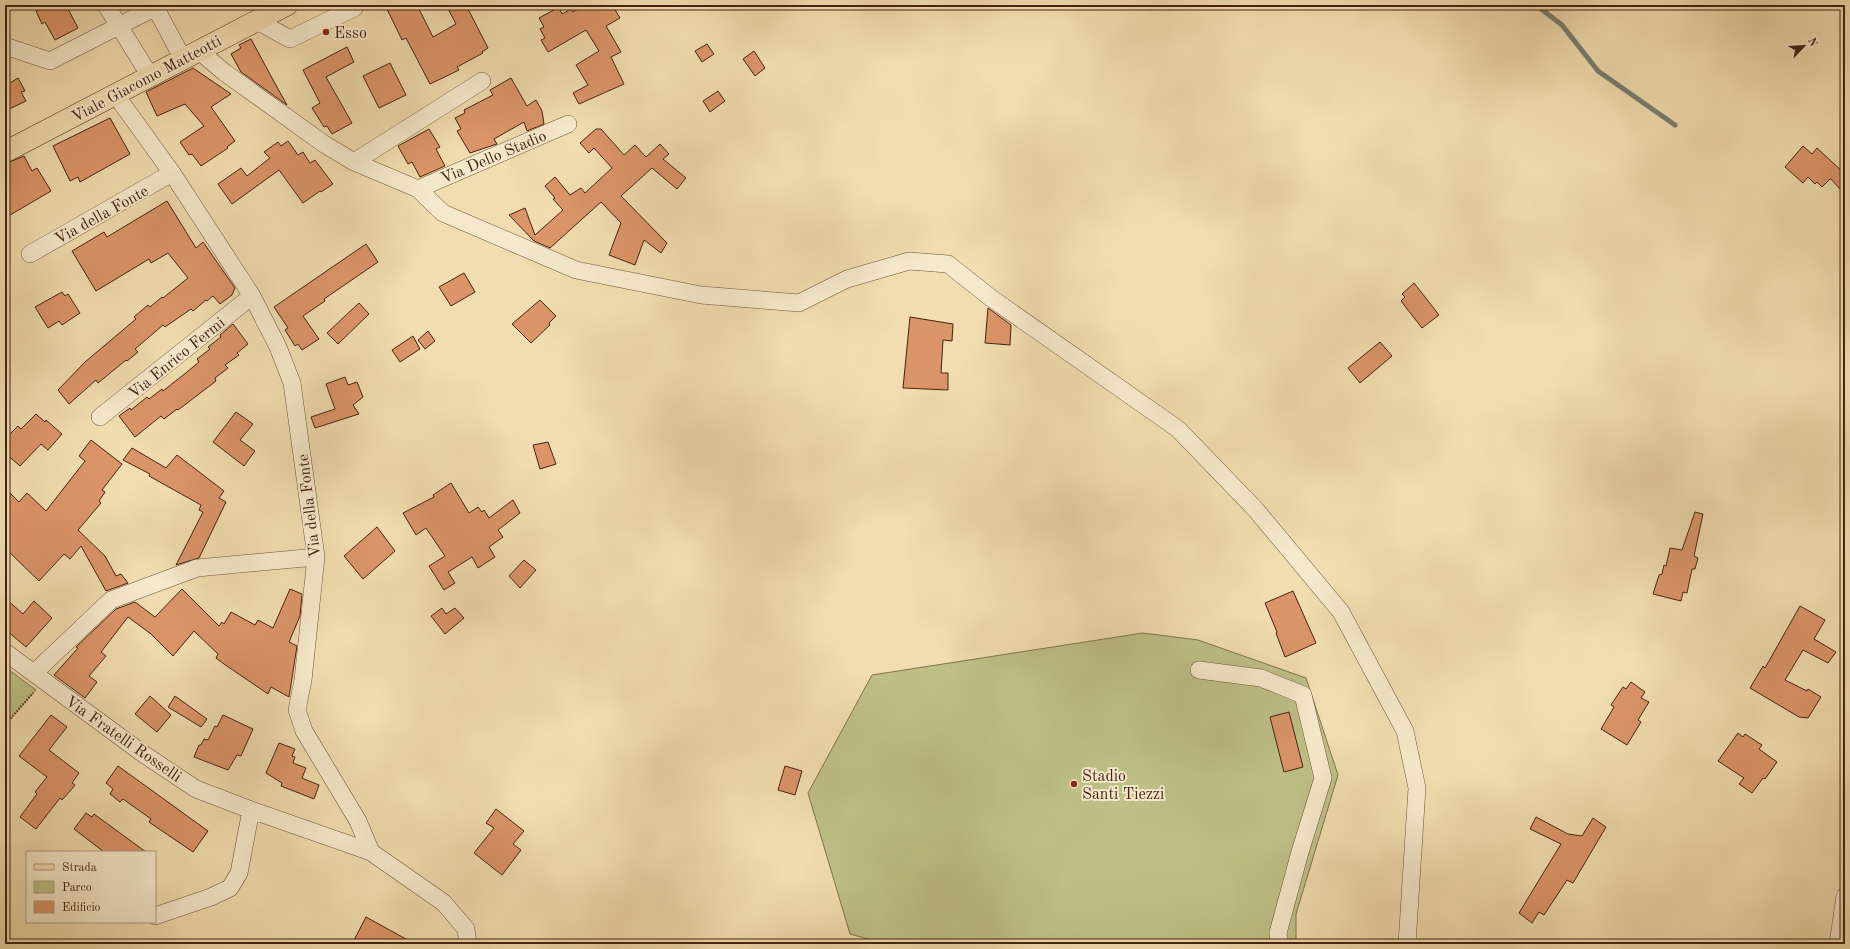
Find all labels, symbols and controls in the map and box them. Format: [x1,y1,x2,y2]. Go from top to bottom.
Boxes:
place label: Esso [334,26,367,42]
north arrow [1784,26,1824,66]
marker: Esso [321,27,331,37]
street label: Viale Giacomo Matteotti [69,33,224,126]
text: N [1805,36,1819,49]
street label: Via Dello Stadio [439,128,549,187]
street label: Via della Fonte [52,183,151,248]
street label: Via Enrico Fermi [126,315,229,402]
street label: Via della Fonte [296,453,324,558]
street label: Via Fratelli Rosselli [62,694,184,786]
place label: Stadio Santi Tiezzi [1082,769,1164,803]
marker: Stadio Santi Tiezzi [1069,779,1079,789]
legend [26,851,156,923]
text: Strada [62,862,97,874]
text: Parco [62,882,92,894]
text: Edificio [62,902,101,914]

